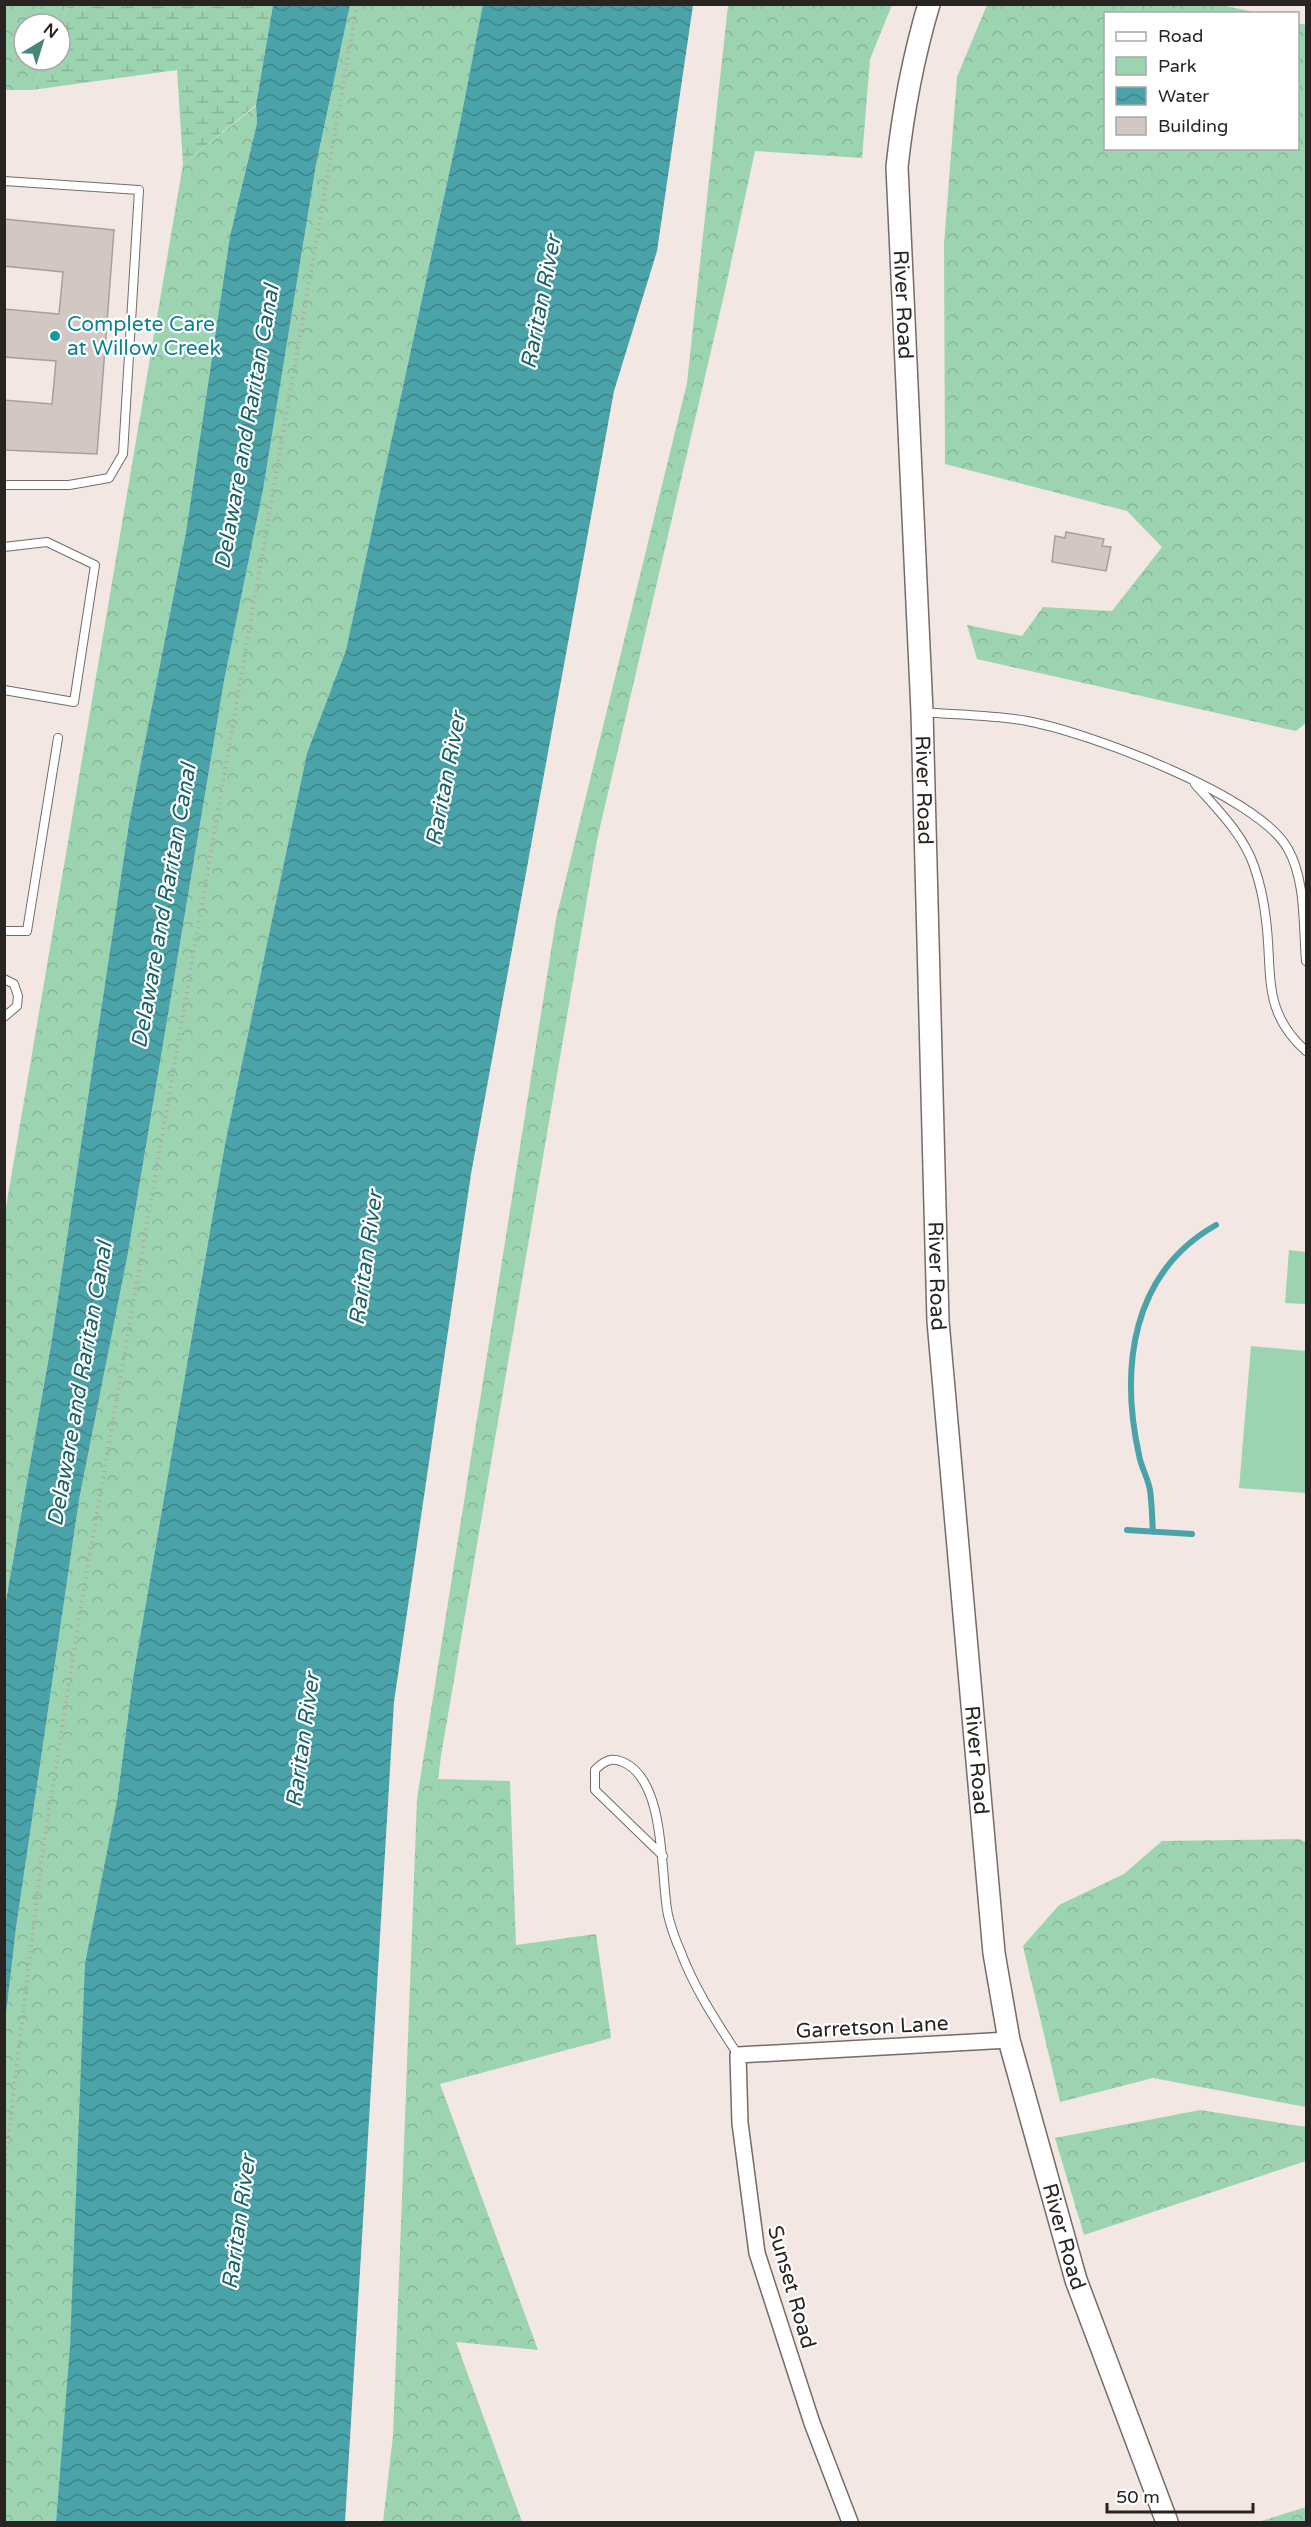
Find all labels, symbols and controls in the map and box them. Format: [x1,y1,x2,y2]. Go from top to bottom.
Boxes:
north arrow [12,12,72,72]
legend [1104,12,1299,150]
text: N [39,19,62,43]
text: Road [1158,25,1203,47]
text: Park [1158,55,1197,77]
text: Water [1158,85,1209,107]
text: Building [1158,115,1228,137]
water label: Raritan River [515,231,567,371]
street label: River Road [888,249,918,360]
water label: Delaware and Raritan Canal [209,281,285,571]
place label: Complete Care at Willow Creek [67,312,221,361]
marker: Complete Care at Willow Creek [48,329,62,343]
water label: Raritan River [420,708,472,848]
street label: River Road [910,735,937,845]
water label: Delaware and Raritan Canal [126,760,202,1050]
water label: Raritan River [344,1187,389,1327]
street label: River Road [922,1221,951,1332]
water label: Delaware and Raritan Canal [42,1238,118,1528]
water label: Raritan River [281,1669,326,1809]
street label: River Road [959,1705,994,1816]
street label: Garretson Lane [795,2011,949,2044]
water label: Raritan River [217,2151,262,2291]
street label: River Road [1037,2181,1091,2294]
street label: Sunset Road [762,2223,821,2351]
scale bar [1107,2476,1252,2514]
text: 50 m [1116,2486,1160,2508]

